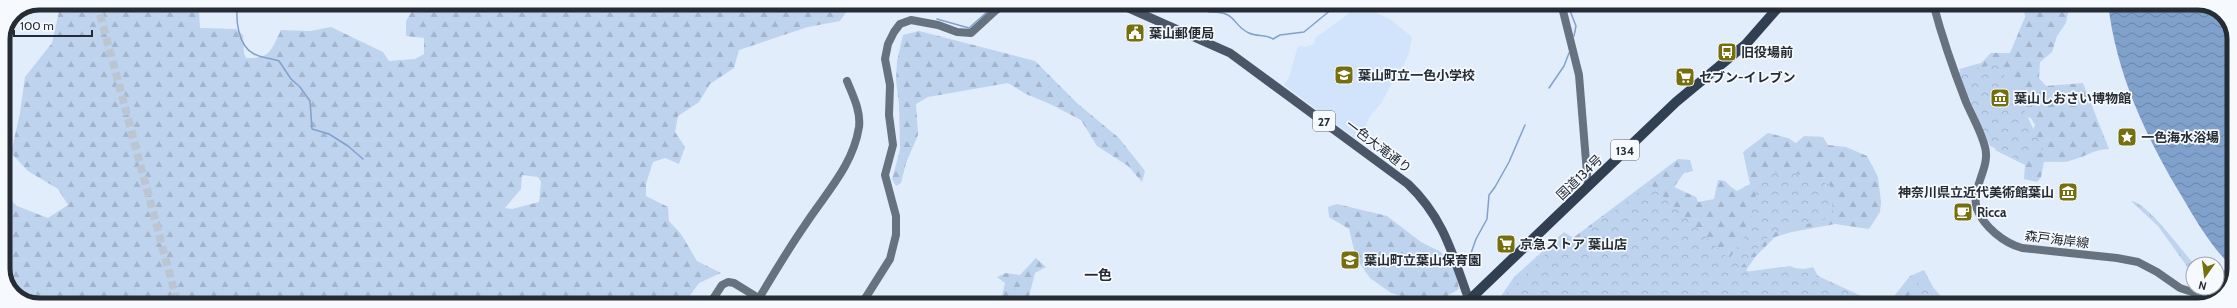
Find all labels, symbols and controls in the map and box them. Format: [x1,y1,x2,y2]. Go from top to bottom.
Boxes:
scale bar [14,12,92,38]
text: 100 m [20,18,54,33]
public building icon: 葉山郵便局 [1124,22,1146,44]
place label: 葉山郵便局 [1149,25,1214,41]
bus stop icon: 旧役場前 [1716,41,1738,63]
place label: 旧役場前 [1741,44,1793,60]
school or university icon: 葉山町立一色小学校 [1333,64,1355,86]
supermarket icon: セブン-イレブン [1674,66,1696,88]
place label: 葉山町立一色小学校 [1358,67,1475,83]
place label: セブン-イレブン [1699,69,1795,85]
museum icon: 葉山しおさい博物館 [1989,87,2011,109]
place label: 葉山しおさい博物館 [2014,90,2131,106]
road number: 27 [1313,111,1335,131]
street label: 一色大滝通り [1343,116,1415,176]
place icon: 一色海水浴場 [2116,126,2138,148]
place label: 一色海水浴場 [2141,129,2219,145]
road number: 134 [1611,140,1639,160]
street label: 国道134号 [1553,151,1605,203]
museum icon: 神奈川県立近代美術館葉山 [2057,181,2079,203]
place label: 神奈川県立近代美術館葉山 [1898,184,2054,200]
cafe icon: Ricca [1952,201,1974,223]
place label: Ricca [1977,204,2007,220]
street label: 森戸海岸線 [2024,227,2090,251]
supermarket icon: 京急ストア 葉山店 [1495,233,1517,255]
place label: 京急ストア 葉山店 [1520,236,1627,252]
school or university icon: 葉山町立葉山保育園 [1339,249,1361,271]
place label: 葉山町立葉山保育園 [1364,252,1481,268]
north arrow [2185,256,2225,296]
district label: 一色 [1084,266,1112,284]
text: N [2197,278,2208,293]

